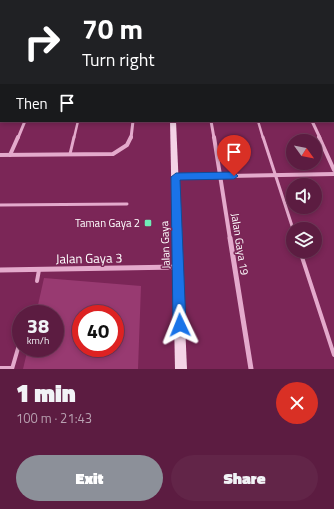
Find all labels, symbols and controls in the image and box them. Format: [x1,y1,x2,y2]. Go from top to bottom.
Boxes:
text: 70 m [82,7,143,50]
icon: right [16,16,68,68]
text: Turn right [82,46,155,73]
text: Then [16,92,48,115]
icon: arrive [56,92,78,114]
north arrow [286,134,322,170]
map controls [286,134,322,258]
pin [217,135,251,176]
icon: arrive [223,141,245,163]
button: sound [286,178,322,214]
street label: Jalan Gaya 19 [227,212,253,276]
place label: Taman Gaya 2 [75,215,140,231]
marker: Taman Gaya 2 [143,218,153,228]
street label: Jalan Gaya [156,220,174,269]
button: layers [286,222,322,258]
street label: Jalan Gaya 3 [55,247,123,269]
position arrow [159,304,201,346]
speed limit sign: 40 [72,305,124,357]
text: 38 [27,310,49,341]
text: km/h [27,333,49,348]
text: 1 min [16,375,76,411]
button: close [276,382,318,424]
text: 100 m · 21:43 [16,408,92,428]
button: Exit [16,455,163,501]
button: Share [171,455,318,501]

